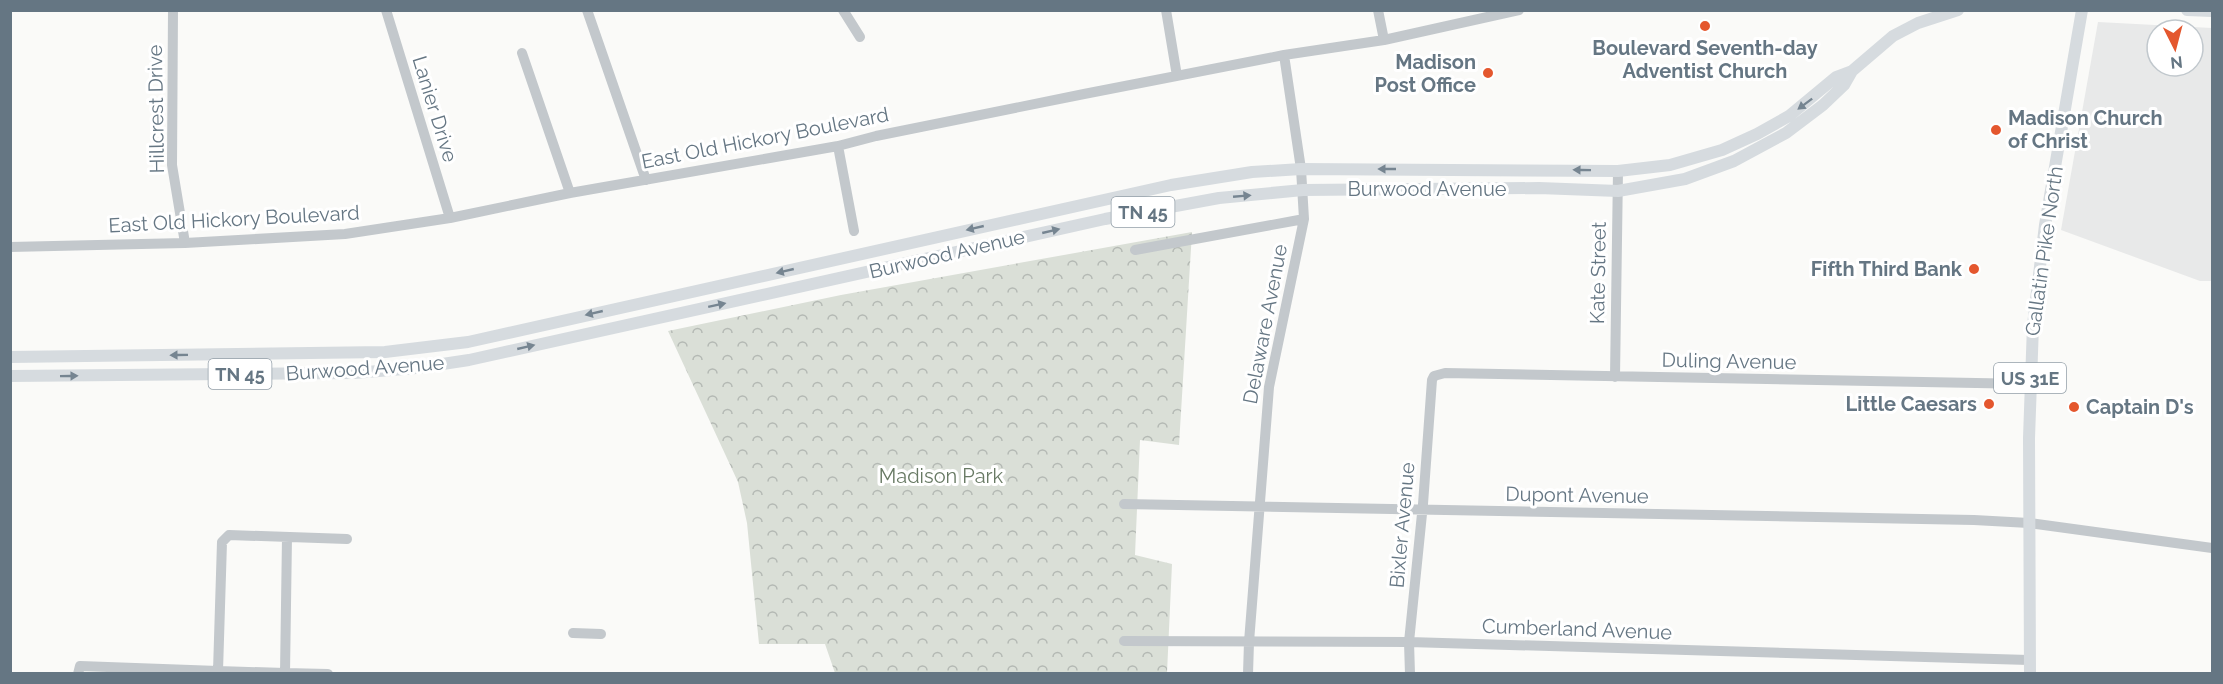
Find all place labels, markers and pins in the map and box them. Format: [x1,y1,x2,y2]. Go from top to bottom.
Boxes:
marker: Boulevard Seventh-day Adventist Church [1698,19,1712,33]
place label: Boulevard Seventh-day Adventist Church [1592,36,1818,83]
place label: Madison Post Office [1374,50,1476,97]
marker: Madison Post Office [1481,66,1495,80]
place label: Madison Church of Christ [2008,106,2163,153]
marker: Madison Church of Christ [1989,123,2003,137]
place label: Fifth Third Bank [1811,257,1963,281]
marker: Fifth Third Bank [1967,262,1981,276]
place label: Little Caesars [1846,392,1977,416]
place label: Captain D's [2086,395,2194,419]
marker: Little Caesars [1982,397,1996,411]
marker: Captain D's [2067,400,2081,414]

